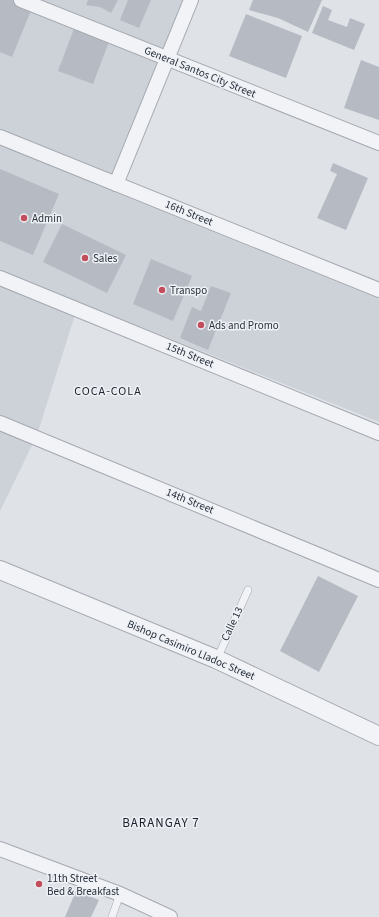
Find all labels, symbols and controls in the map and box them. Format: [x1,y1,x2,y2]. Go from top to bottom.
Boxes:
street label: General Santos City Street [142,43,258,101]
street label: 16th Street [163,197,215,229]
place label: Admin [32,211,62,226]
marker: Admin [19,213,29,223]
place label: Sales [93,251,118,266]
marker: Sales [80,253,90,263]
place label: Transpo [170,283,207,298]
marker: Transpo [157,285,167,295]
place label: Ads and Promo [209,318,279,333]
marker: Ads and Promo [196,320,206,330]
street label: 15th Street [164,339,216,371]
district label: COCA-COLA [74,383,142,400]
street label: 14th Street [164,485,216,517]
street label: Calle 13 [218,605,246,643]
street label: Bishop Casimiro Lladoc Street [125,616,257,684]
district label: BARANGAY 7 [122,814,200,832]
place label: 11th Street Bed & Breakfast [47,871,120,899]
marker: 11th Street Bed & Breakfast [34,879,44,889]

